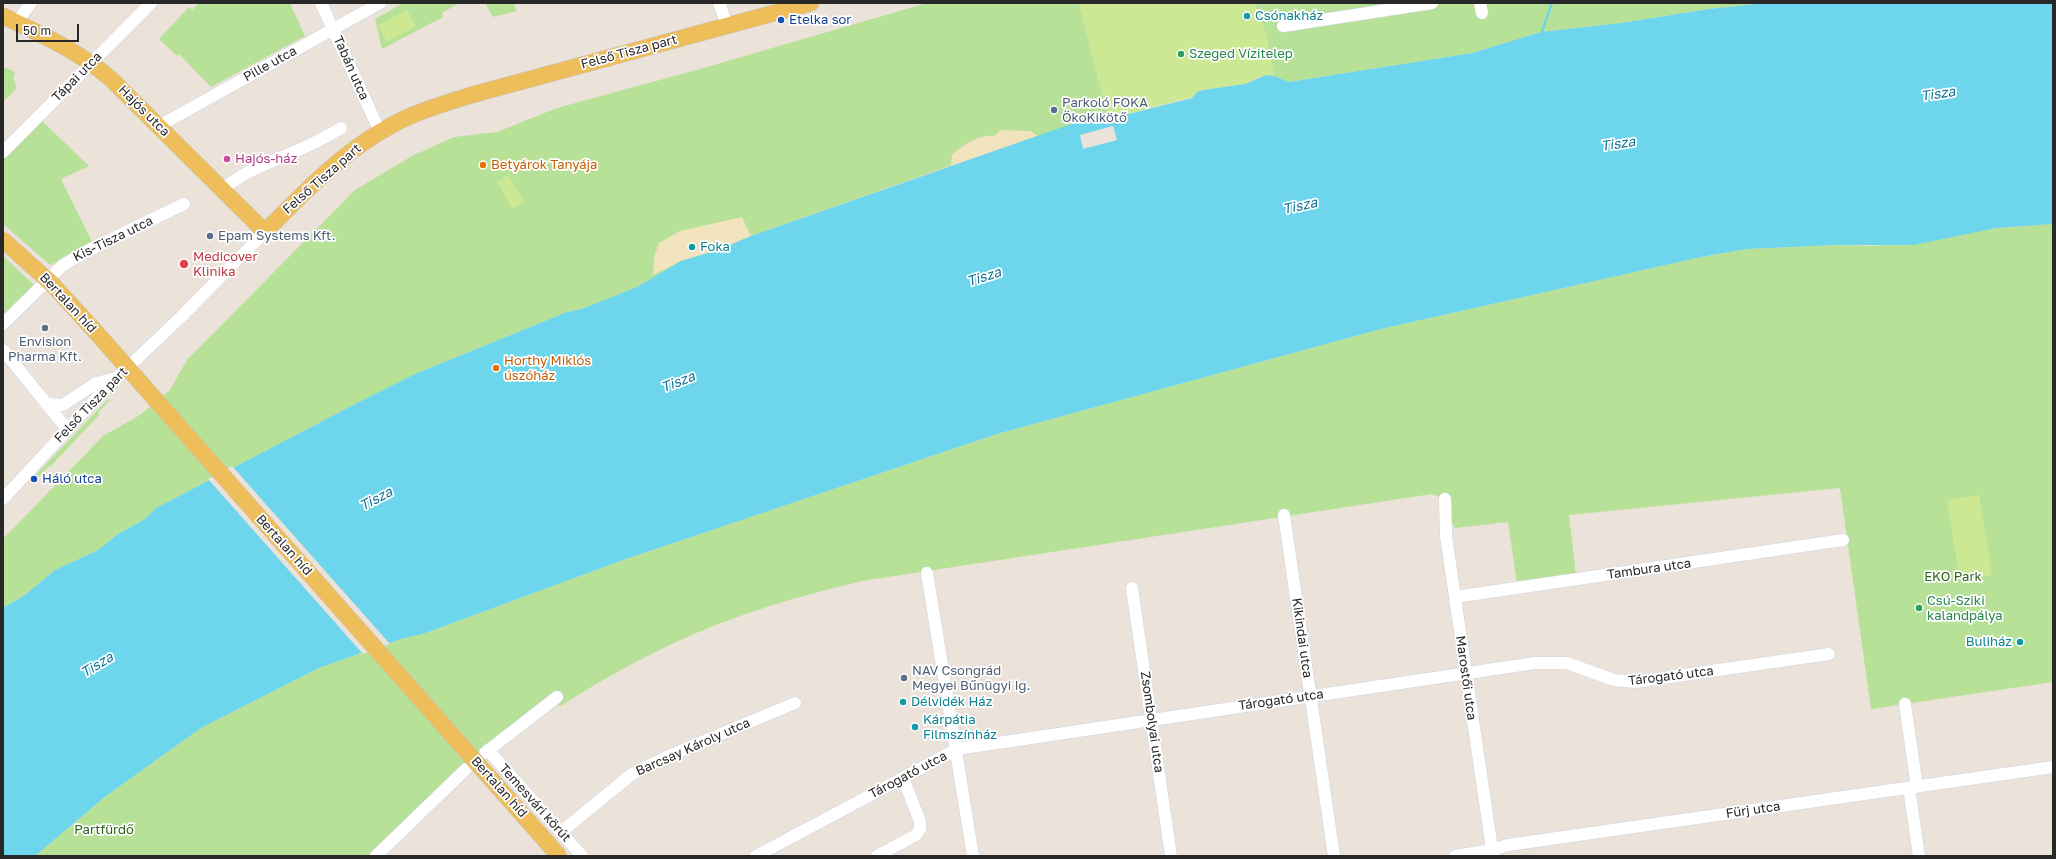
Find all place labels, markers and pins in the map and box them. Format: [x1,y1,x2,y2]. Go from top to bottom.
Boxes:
place label: Csónakház [1255,8,1323,24]
marker: Csónakház [1242,11,1252,21]
place label: Etelka sor [789,12,851,28]
marker: Etelka sor [776,15,786,25]
place label: Szeged Vízitelep [1189,46,1293,62]
marker: Szeged Vízitelep [1176,49,1186,59]
place label: Parkoló FOKA ÖkoKikötő [1062,95,1148,126]
marker: Parkoló FOKA ÖkoKikötő [1049,105,1059,115]
place label: Hajós-ház [235,151,297,167]
marker: Hajós-ház [222,154,232,164]
place label: Betyárok Tanyája [491,157,597,173]
marker: Betyárok Tanyája [478,160,488,170]
place label: Epam Systems Kft. [218,228,336,244]
marker: Epam Systems Kft. [205,231,215,241]
place label: Foka [700,239,730,255]
marker: Foka [687,242,697,252]
place label: Medicover Klinika [193,249,257,280]
marker: Medicover Klinika [178,258,190,270]
marker: Envision Pharma Kft. [40,323,50,333]
place label: Envision Pharma Kft. [8,334,82,365]
place label: Horthy Miklós úszóház [504,353,591,384]
marker: Horthy Miklós úszóház [491,363,501,373]
place label: Háló utca [42,471,102,487]
marker: Háló utca [29,474,39,484]
place label: Csú-Sziki kalandpálya [1927,593,2003,624]
marker: Csú-Sziki kalandpálya [1914,603,1924,613]
place label: Buliház [1966,634,2012,650]
marker: Buliház [2015,637,2025,647]
place label: NAV Csongrád Megyei Bűnügyi Ig. [912,663,1030,694]
marker: NAV Csongrád Megyei Bűnügyi Ig. [899,673,909,683]
place label: Délvidék Ház [911,694,992,710]
marker: Délvidék Ház [898,697,908,707]
place label: Kárpátia Filmszínház [923,712,997,743]
marker: Kárpátia Filmszínház [910,722,920,732]

